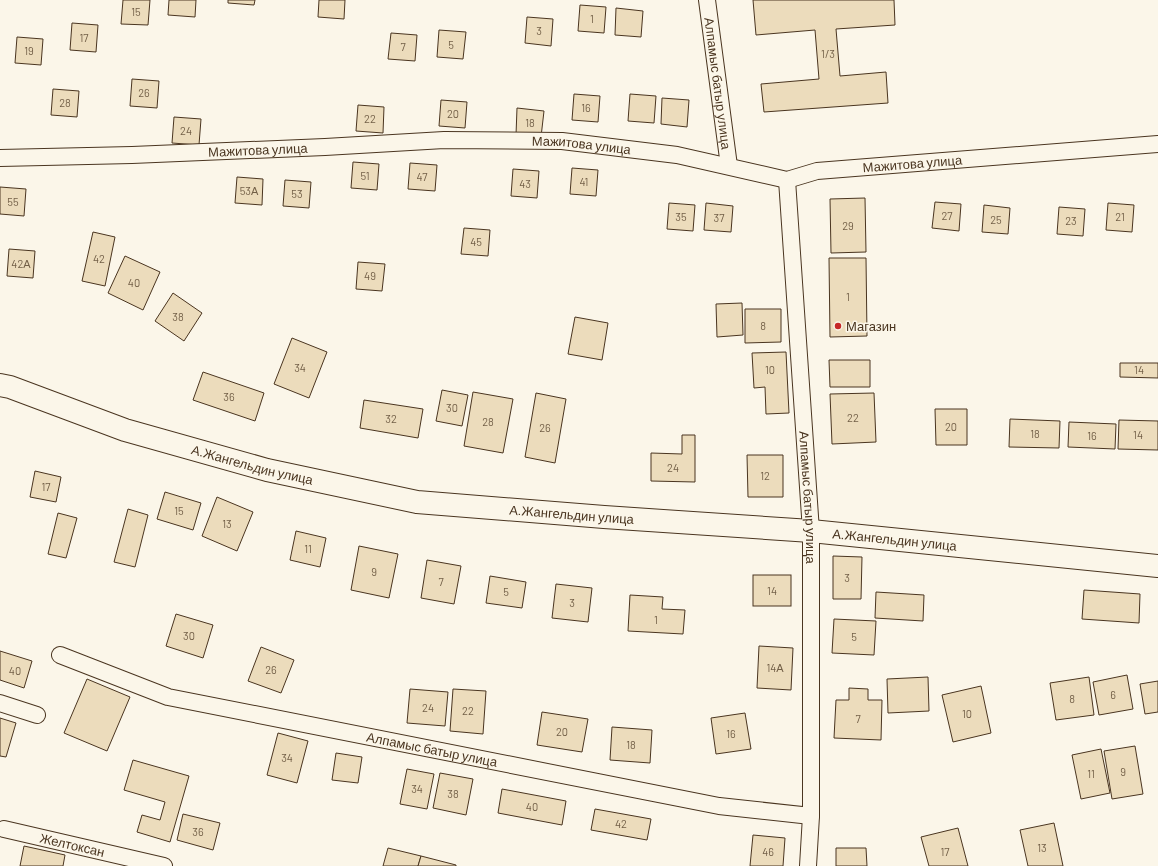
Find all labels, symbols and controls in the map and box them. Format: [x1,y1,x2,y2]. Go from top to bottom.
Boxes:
house number: 15 [131,5,141,18]
house number: 1 [590,12,594,25]
street label: Алпамыс батыр улица [701,16,735,151]
house number: 3 [536,24,542,37]
house number: 17 [79,31,89,44]
house number: 5 [448,38,454,51]
house number: 7 [400,40,406,53]
house number: 19 [24,44,34,57]
house number: 1/3 [821,47,835,60]
house number: 26 [138,86,150,99]
house number: 28 [59,96,71,109]
house number: 16 [581,101,591,114]
house number: 20 [447,107,459,120]
house number: 22 [364,112,376,125]
house number: 18 [525,116,535,129]
house number: 24 [180,124,192,137]
street label: Мажитова улица [532,133,633,157]
street label: Мажитова улица [208,140,309,160]
street label: Мажитова улица [862,151,963,175]
house number: 51 [360,169,370,182]
house number: 47 [417,170,427,183]
house number: 41 [580,175,588,188]
house number: 43 [519,177,531,190]
house number: 53А [240,184,259,197]
house number: 53 [291,187,303,200]
house number: 55 [7,195,19,208]
house number: 27 [941,209,953,222]
house number: 35 [675,210,687,223]
house number: 21 [1115,210,1125,223]
house number: 37 [714,211,724,224]
house number: 25 [990,213,1002,226]
house number: 23 [1065,214,1077,227]
house number: 29 [842,219,854,232]
house number: 45 [470,235,482,248]
house number: 42 [93,252,105,265]
house number: 42А [11,257,31,270]
house number: 49 [364,269,376,282]
house number: 40 [128,276,140,289]
house number: 1 [846,290,850,303]
house number: 38 [172,310,184,323]
place label: Магазин [846,318,896,334]
house number: 8 [760,319,766,332]
marker: Магазин [833,321,843,331]
house number: 34 [294,361,306,374]
house number: 10 [765,363,775,376]
house number: 14 [1134,363,1144,376]
house number: 36 [223,390,235,403]
house number: 30 [446,401,458,414]
house number: 22 [847,411,859,424]
house number: 32 [385,412,397,425]
house number: 28 [482,415,494,428]
house number: 20 [945,420,957,433]
house number: 26 [539,421,551,434]
house number: 18 [1030,427,1040,440]
house number: 14 [1133,428,1143,441]
house number: 16 [1087,429,1097,442]
street label: Алпамыс батыр улица [796,430,819,564]
street label: А.Жангельдин улица [190,441,315,488]
house number: 24 [667,461,679,474]
house number: 12 [760,469,770,482]
house number: 17 [41,480,51,493]
street label: А.Жангельдин улица [509,501,635,527]
house number: 15 [174,504,184,517]
house number: 13 [222,517,232,530]
street label: А.Жангельдин улица [832,525,958,554]
house number: 11 [304,542,312,555]
house number: 9 [371,565,377,578]
house number: 3 [844,571,850,584]
house number: 7 [438,575,444,588]
house number: 14 [767,584,777,597]
house number: 5 [503,585,509,598]
house number: 3 [569,596,575,609]
house number: 1 [654,613,658,626]
house number: 30 [183,629,195,642]
house number: 5 [851,630,857,643]
house number: 14А [766,661,784,674]
house number: 26 [265,663,277,676]
house number: 40 [9,664,21,677]
house number: 6 [1110,688,1116,701]
house number: 8 [1069,692,1075,705]
house number: 24 [422,701,434,714]
house number: 22 [462,704,474,717]
house number: 10 [962,707,972,720]
house number: 7 [855,712,861,725]
house number: 20 [556,725,568,738]
house number: 16 [726,727,736,740]
street label: Алпамыс батыр улица [365,728,500,770]
house number: 18 [626,738,636,751]
house number: 34 [281,751,293,764]
house number: 9 [1120,765,1126,778]
house number: 11 [1087,767,1095,780]
house number: 34 [411,782,423,795]
house number: 38 [447,787,459,800]
house number: 40 [526,800,538,813]
house number: 42 [615,817,627,830]
house number: 36 [192,825,204,838]
street label: Желтоксан [38,830,106,860]
house number: 13 [1037,841,1047,854]
house number: 46 [762,845,774,858]
house number: 17 [940,845,950,858]

